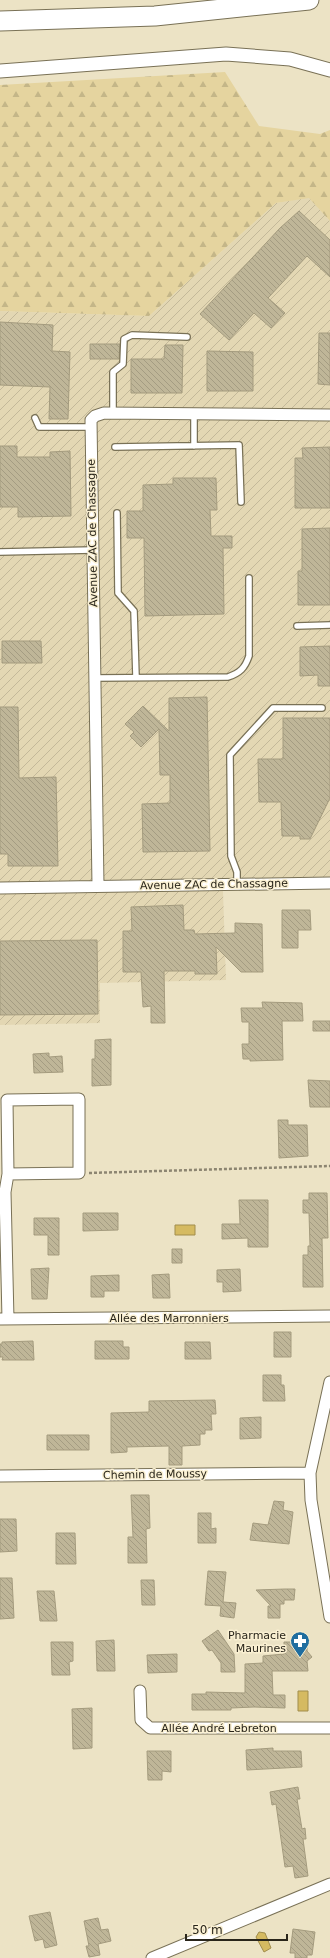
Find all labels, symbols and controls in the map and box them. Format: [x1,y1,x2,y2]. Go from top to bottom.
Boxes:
street label: Avenue ZAC de Chassagne [85,459,100,607]
street label: Avenue ZAC de Chassagne [140,877,288,892]
street label: Allée des Marronniers [109,1312,229,1325]
street label: Chemin de Moussy [103,1467,208,1482]
place label: Pharmacie Maurines [228,1629,286,1655]
pharmacy icon: Pharmacie Maurines [289,1630,311,1658]
street label: Allée André Lebreton [161,1722,277,1735]
scale bar [186,1916,287,1942]
text: 50 m [192,1923,223,1937]

